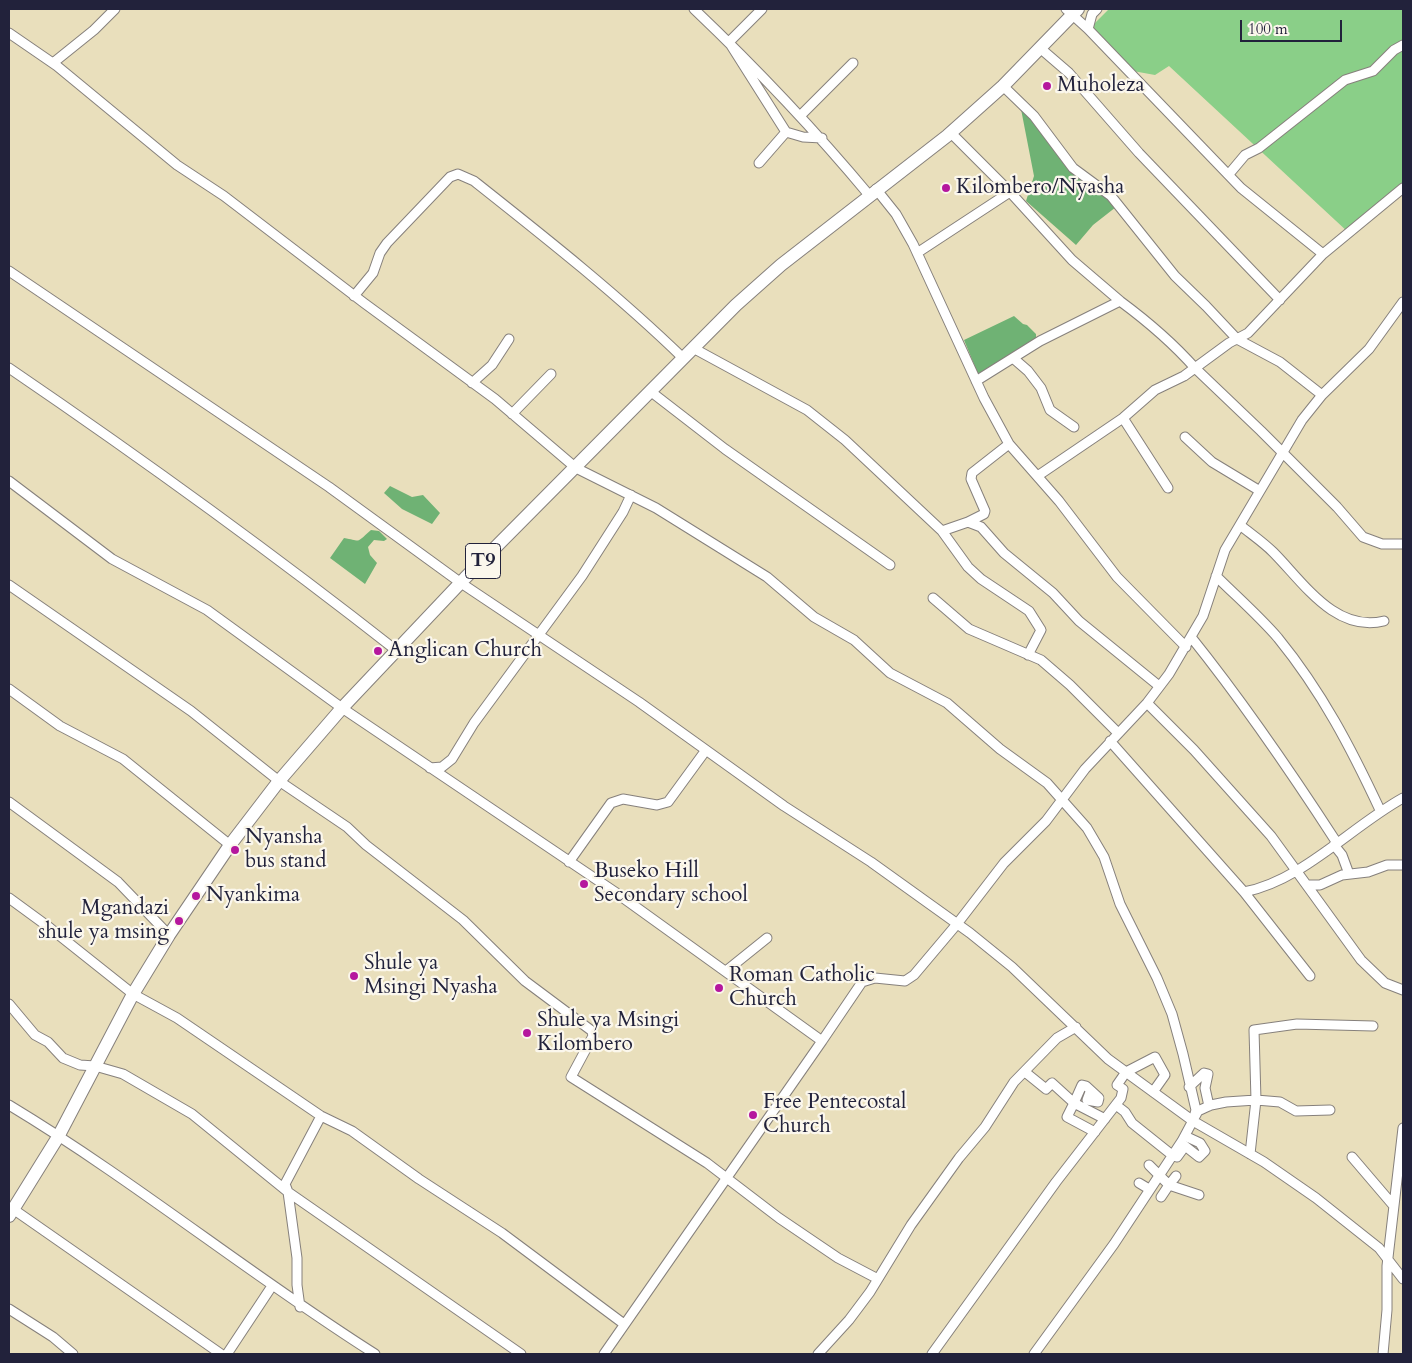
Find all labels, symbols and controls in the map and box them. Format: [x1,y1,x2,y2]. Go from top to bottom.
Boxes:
scale bar [1242,10,1344,42]
text: 100 m [1248,19,1288,39]
place label: Muholeza [1057,73,1145,99]
marker: Muholeza [1041,80,1053,92]
place label: Kilombero/Nyasha [956,175,1124,201]
marker: Kilombero/Nyasha [940,182,952,194]
road number: T9 [466,544,500,578]
place label: Anglican Church [388,638,542,664]
marker: Anglican Church [372,645,384,657]
place label: Nyansha bus stand [245,825,326,875]
marker: Nyansha bus stand [229,844,241,856]
place label: Buseko Hill Secondary school [594,859,748,909]
marker: Buseko Hill Secondary school [578,878,590,890]
place label: Nyankima [206,883,300,909]
marker: Nyankima [190,890,202,902]
place label: Mgandazi shule ya msing [38,896,169,946]
marker: Mgandazi shule ya msing [173,915,185,927]
place label: Shule ya Msingi Nyasha [364,951,498,1001]
place label: Roman Catholic Church [729,963,875,1013]
marker: Shule ya Msingi Nyasha [348,970,360,982]
marker: Roman Catholic Church [713,982,725,994]
place label: Shule ya Msingi Kilombero [537,1008,679,1058]
marker: Shule ya Msingi Kilombero [521,1027,533,1039]
place label: Free Pentecostal Church [763,1090,906,1140]
marker: Free Pentecostal Church [747,1109,759,1121]

